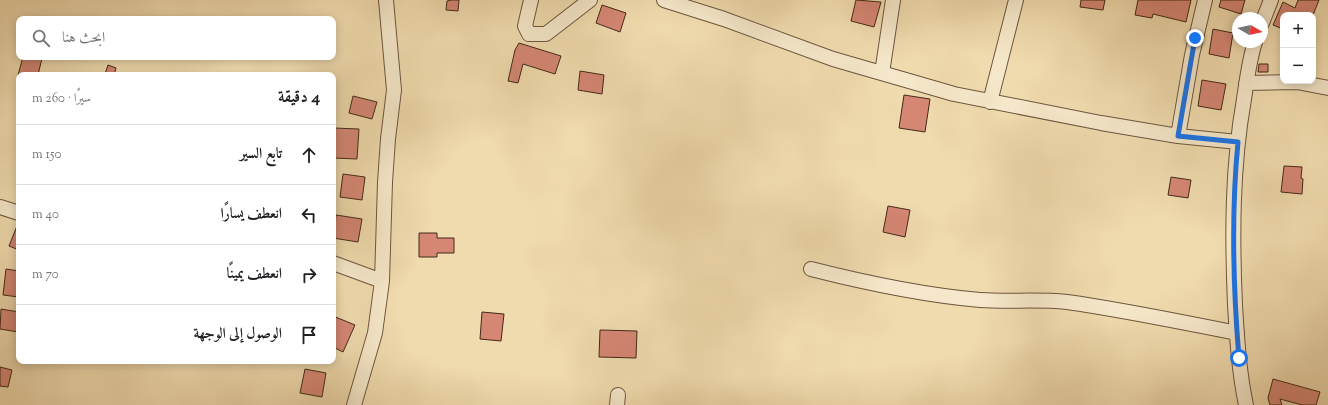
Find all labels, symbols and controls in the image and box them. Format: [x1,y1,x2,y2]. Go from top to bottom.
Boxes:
north arrow [1232,12,1268,48]
map controls [1280,12,1316,84]
button: + [1280,12,1316,48]
search box [16,16,336,60]
icon: search [30,27,52,49]
text: ابحث هنا [62,28,105,49]
route end [1186,29,1204,47]
button: − [1280,48,1316,84]
text: 4 دقيقة [278,86,320,110]
text: سيرًا · 260 m [32,90,91,108]
text: تابع السير [240,144,282,165]
icon: ahead [298,144,320,166]
text: 150 m [32,146,61,164]
text: انعطف يسارًا [221,204,282,225]
icon: left [298,204,320,226]
text: 40 m [32,206,59,224]
text: انعطف يمينًا [227,264,282,285]
icon: right [298,264,320,286]
text: 70 m [32,266,59,284]
text: الوصول إلى الوجهة [193,324,282,345]
icon: arrive [298,324,320,346]
route start [1230,349,1248,367]

